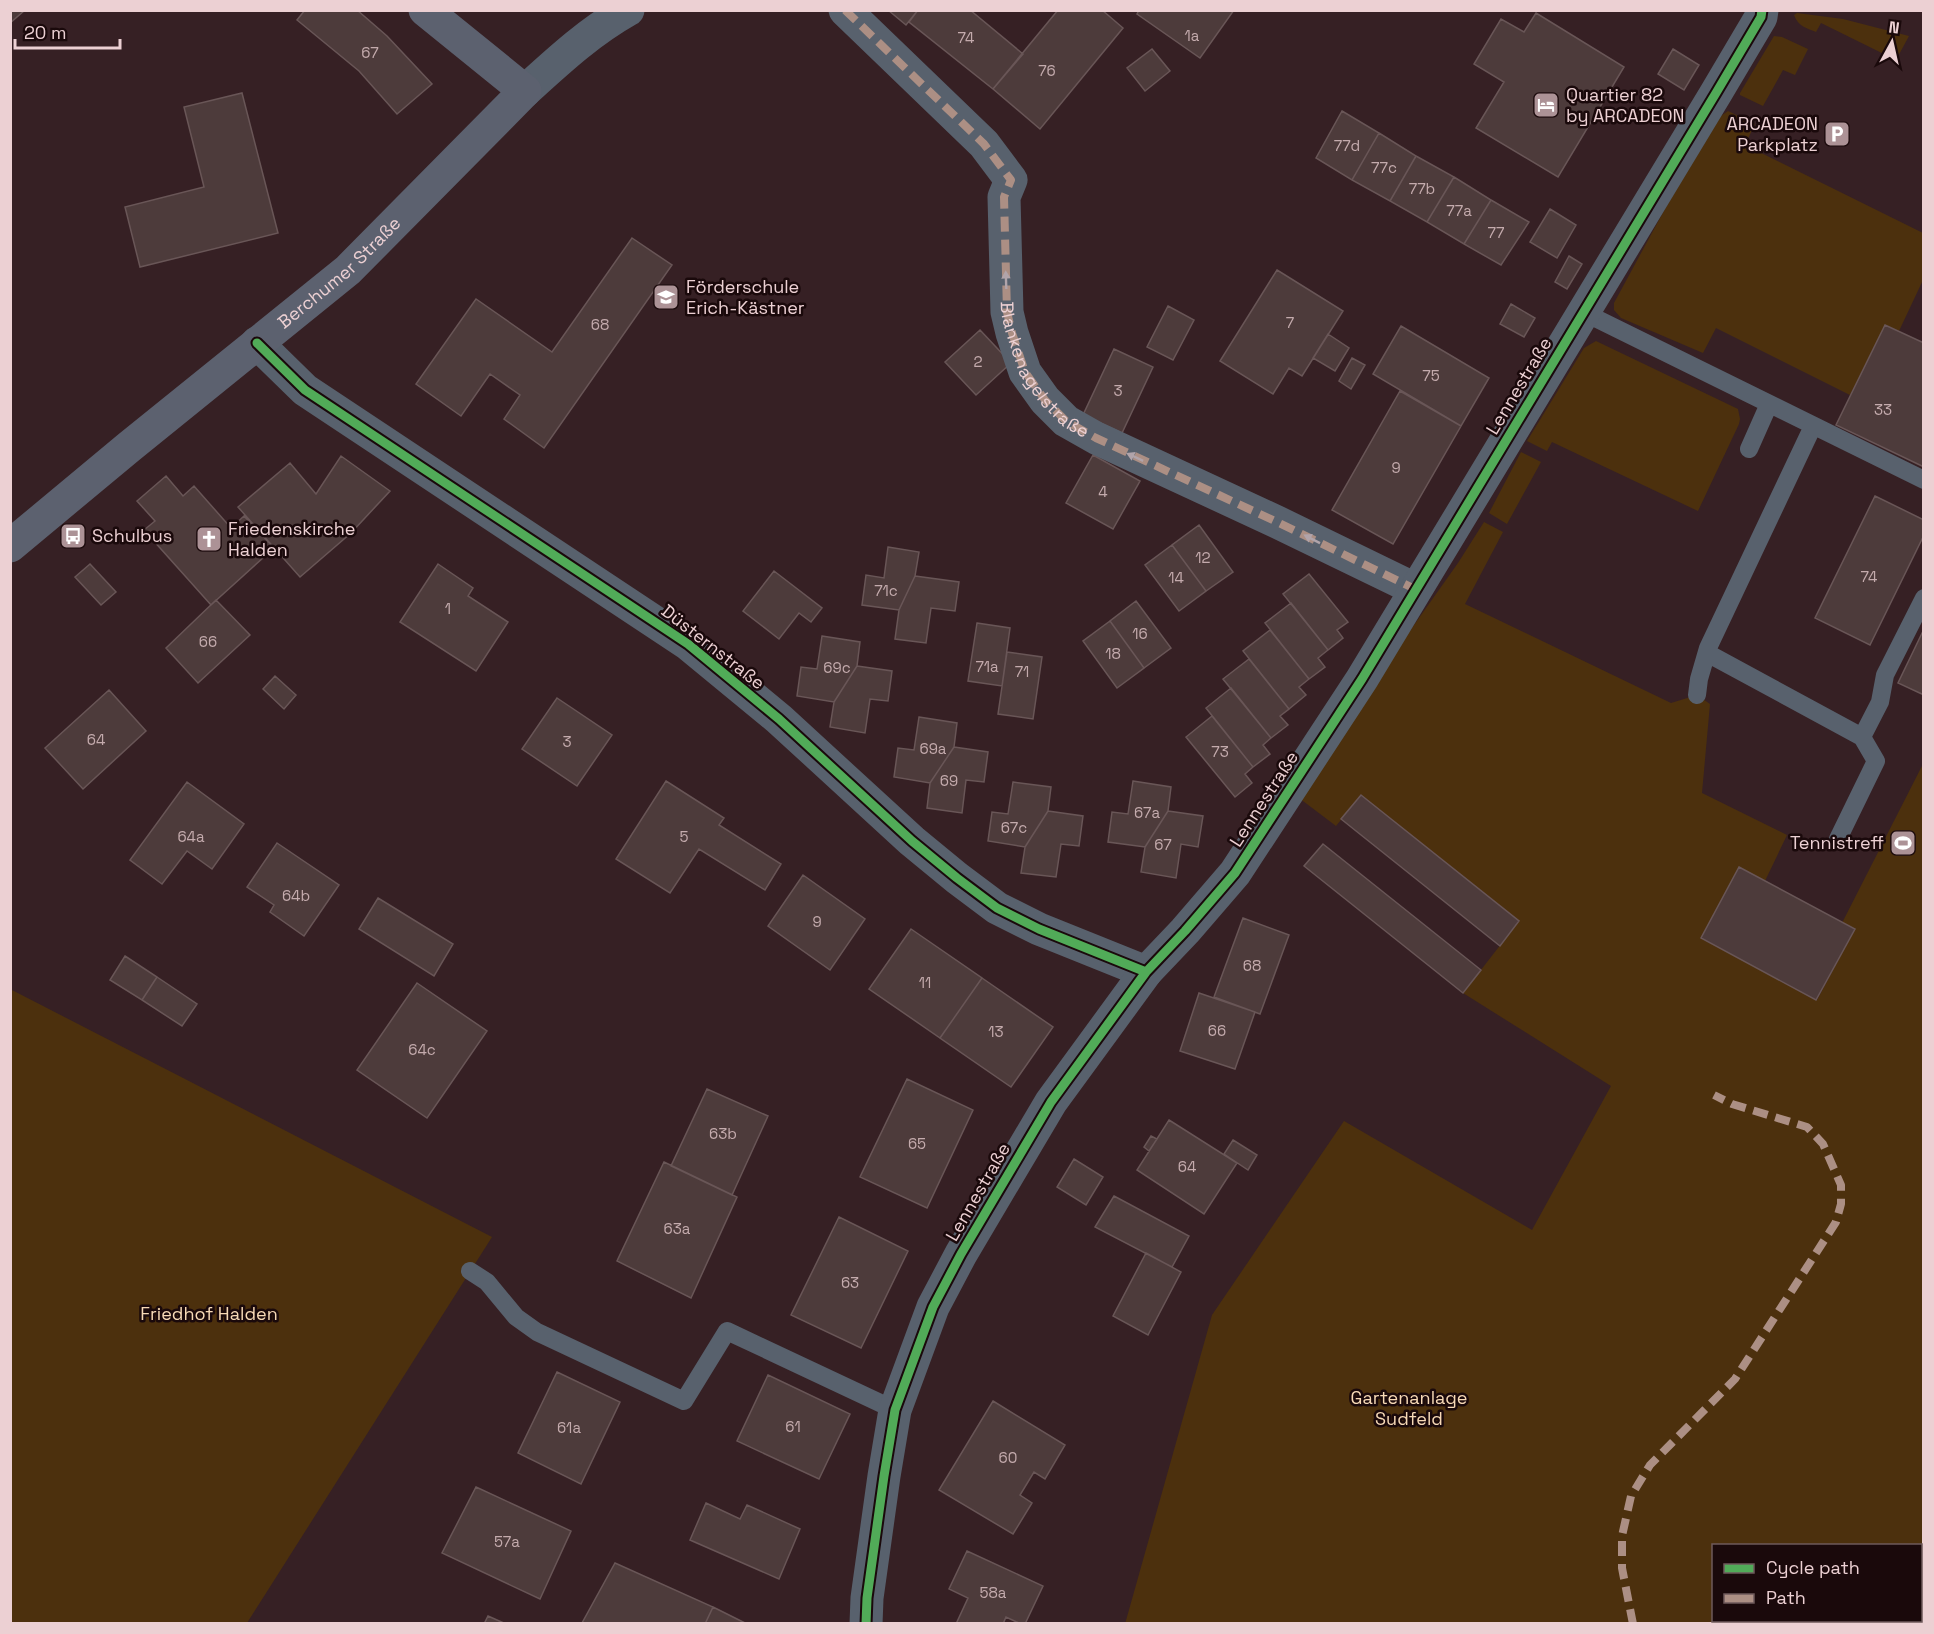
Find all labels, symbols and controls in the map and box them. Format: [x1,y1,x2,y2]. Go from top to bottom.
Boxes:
scale bar [15,12,120,50]
north arrow [1862,12,1922,72]
text: N [1887,16,1901,39]
text: 20 m [24,21,67,44]
house number: 1a [1185,26,1200,45]
house number: 74 [958,28,974,47]
house number: 67 [361,43,379,62]
house number: 76 [1038,61,1056,80]
place label: Quartier 82 by ARCADEON [1566,83,1685,127]
hotel icon: Quartier 82 by ARCADEON [1531,90,1561,120]
place label: ARCADEON Parkplatz [1726,112,1818,156]
parking icon: ARCADEON Parkplatz [1822,119,1852,149]
house number: 77d [1334,136,1360,155]
house number: 77c [1371,158,1397,177]
house number: 77b [1409,179,1435,198]
house number: 77a [1446,201,1472,220]
street label: Berchumer Straße [273,212,405,333]
house number: 77 [1488,223,1504,242]
one-way arrow [1001,270,1011,289]
place label: Förderschule Erich-Kästner [686,275,805,319]
school or university icon: Förderschule Erich-Kästner [651,282,681,312]
street label: Blankenagelstraße [996,301,1093,443]
house number: 7 [1286,313,1294,332]
house number: 68 [591,315,609,334]
street label: Lennestraße [1481,333,1557,439]
house number: 2 [973,352,983,371]
house number: 75 [1422,366,1440,385]
house number: 3 [1113,381,1123,400]
house number: 33 [1874,400,1892,419]
one-way arrow [1127,452,1144,461]
house number: 9 [1391,458,1401,477]
house number: 4 [1098,482,1108,501]
place label: Friedenskirche Halden [228,517,355,561]
bus stop icon: Schulbus [58,521,88,551]
place label: Schulbus [92,524,172,547]
church icon: Friedenskirche Halden [194,524,224,554]
one-way arrow [1303,534,1320,544]
house number: 12 [1195,548,1211,567]
house number: 74 [1861,567,1877,586]
house number: 14 [1168,568,1184,587]
house number: 71c [874,581,898,600]
house number: 1 [445,599,451,618]
street label: Düsternstraße [657,599,770,694]
house number: 16 [1132,624,1148,643]
house number: 66 [199,632,217,651]
house number: 18 [1105,644,1121,663]
house number: 71a [975,657,999,676]
house number: 69c [823,658,851,677]
house number: 71 [1015,662,1029,681]
house number: 64 [87,730,105,749]
house number: 3 [562,732,572,751]
house number: 69a [920,739,947,758]
house number: 73 [1211,742,1229,761]
street label: Lennestraße [1224,747,1303,851]
house number: 69 [940,771,958,790]
house number: 67a [1134,803,1160,822]
house number: 67c [1001,818,1027,837]
house number: 64a [177,827,205,846]
house number: 5 [680,827,689,846]
sports icon: Tennistreff [1888,828,1918,858]
place label: Tennistreff [1790,831,1884,854]
house number: 67 [1154,835,1172,854]
house number: 64b [282,886,310,905]
house number: 9 [812,912,822,931]
house number: 68 [1243,956,1261,975]
house number: 11 [919,973,931,992]
house number: 66 [1208,1021,1226,1040]
house number: 13 [988,1022,1004,1041]
house number: 64c [408,1040,436,1059]
house number: 63b [709,1124,737,1143]
house number: 65 [908,1134,926,1153]
street label: Lennestraße [940,1139,1015,1245]
house number: 64 [1178,1157,1196,1176]
house number: 63a [664,1219,691,1238]
house number: 63 [841,1273,859,1292]
park label: Friedhof Halden [140,1302,278,1325]
park label: Gartenanlage Sudfeld [1351,1386,1467,1430]
house number: 61 [785,1417,801,1436]
house number: 61a [557,1418,581,1437]
house number: 60 [999,1448,1017,1467]
house number: 57a [494,1532,520,1551]
legend [1712,1544,1922,1622]
text: Cycle path [1766,1556,1860,1579]
house number: 58a [980,1583,1007,1602]
text: Path [1766,1586,1806,1609]

